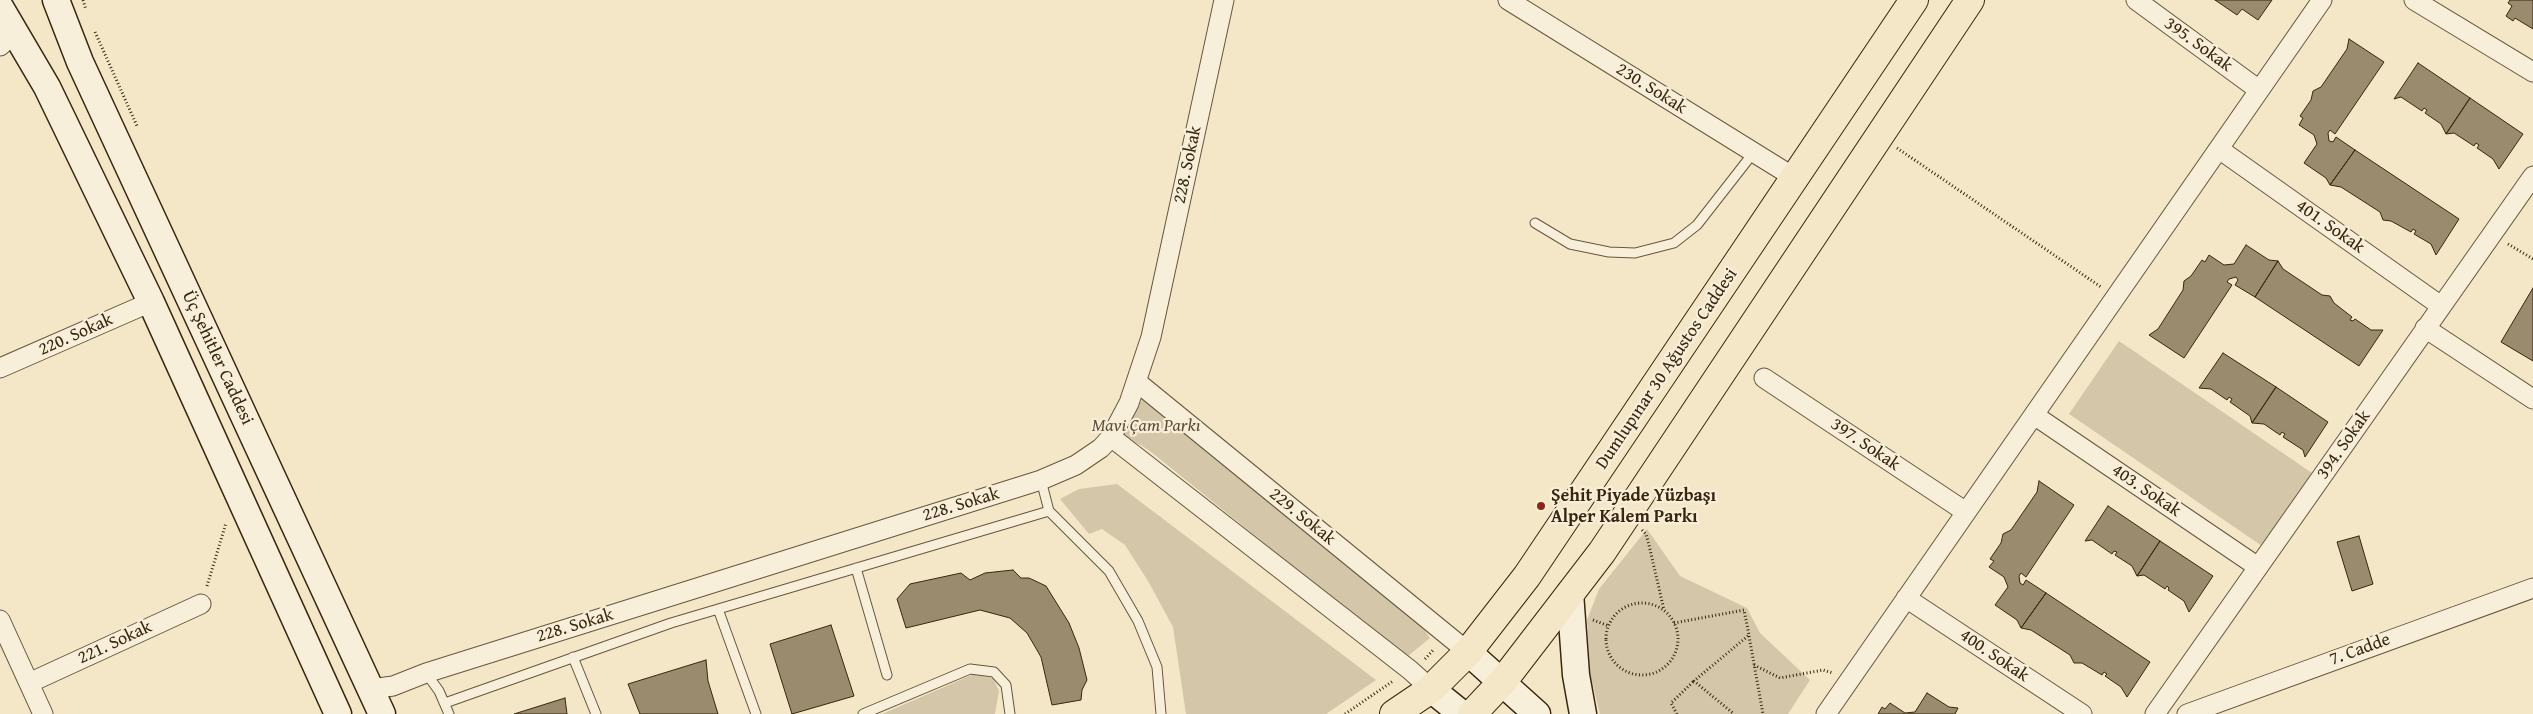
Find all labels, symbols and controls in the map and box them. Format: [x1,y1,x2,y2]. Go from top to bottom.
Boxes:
street label: 395. Sokak [2160,13,2236,77]
street label: 230. Sokak [1612,59,1690,119]
street label: 228. Sokak [1169,124,1207,206]
street label: 401. Sokak [2291,195,2369,259]
street label: Dumlupınar 30 Ağustos Caddesi [1592,264,1742,474]
street label: Üç Şehitler Caddesi [176,287,258,429]
street label: 220. Sokak [35,309,117,361]
street label: 394. Sokak [2312,406,2376,484]
street label: 397. Sokak [1826,414,1904,476]
park label: Mavi Çam Parkı [1092,415,1200,437]
street label: 403. Sokak [2107,460,2185,522]
street label: 228. Sokak [920,483,1002,527]
street label: 229. Sokak [1264,484,1340,550]
place label: Şehit Piyade Yüzbaşı Alper Kalem Parkı [1551,485,1716,528]
marker: Şehit Piyade Yüzbaşı Alper Kalem Parkı [1535,500,1547,512]
street label: 228. Sokak [534,604,616,648]
street label: 221. Sokak [75,616,155,670]
street label: 400. Sokak [1955,625,2033,687]
street label: 7. Cadde [2327,629,2393,671]

